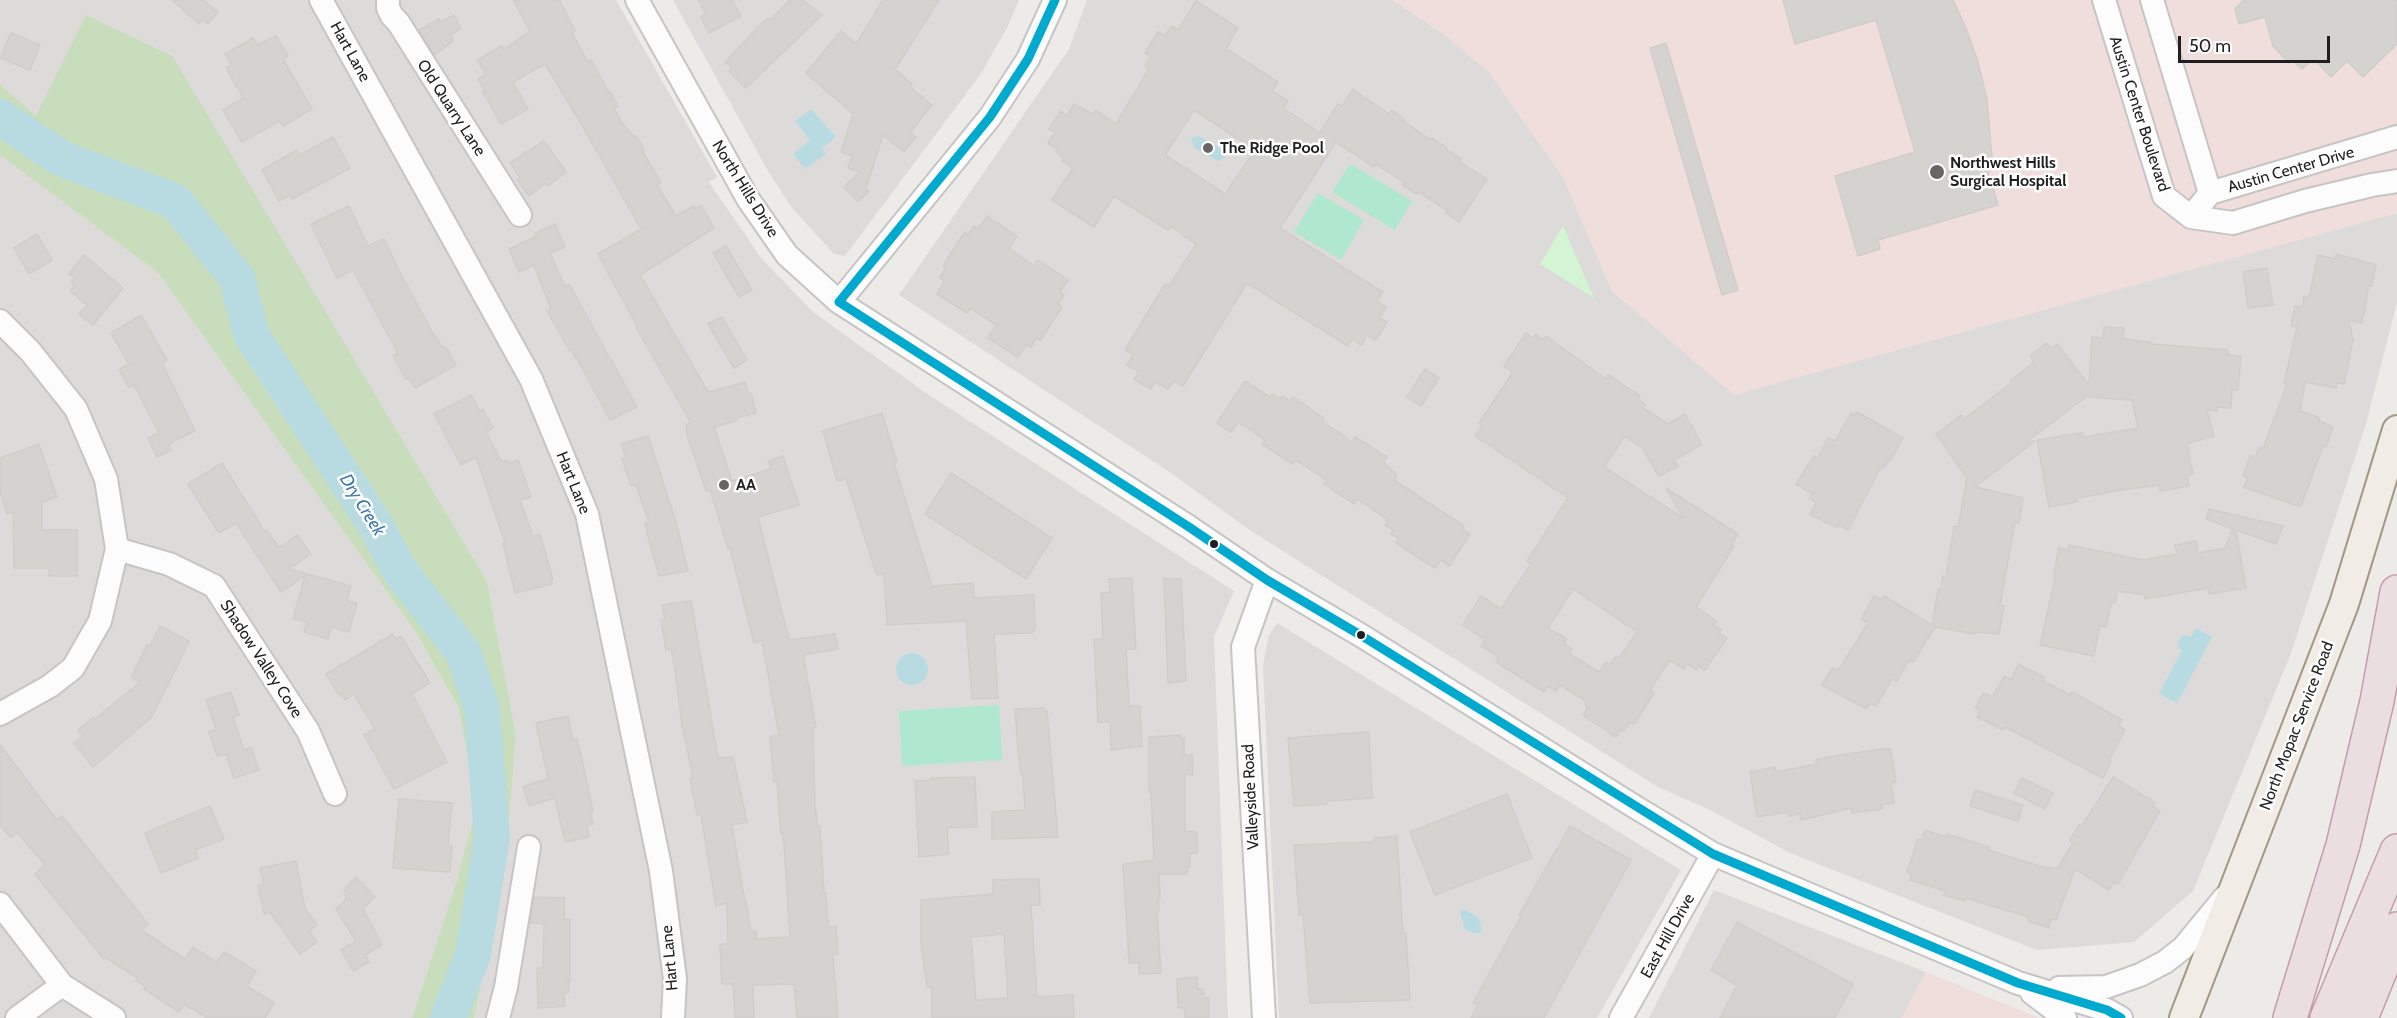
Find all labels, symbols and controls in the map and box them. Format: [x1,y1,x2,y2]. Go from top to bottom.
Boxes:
street label: Hart Lane [326,19,374,85]
scale bar [2181,24,2332,62]
street label: Austin Center Boulevard [2105,34,2173,194]
text: 50 m [2189,35,2231,57]
street label: Old Quarry Lane [413,56,489,160]
street label: North Hills Drive [708,137,782,241]
place label: The Ridge Pool [1220,138,1324,158]
marker: The Ridge Pool [1201,141,1215,155]
street label: Austin Center Drive [2226,143,2356,197]
place label: Northwest Hills Surgical Hospital [1950,153,2067,191]
marker: Northwest Hills Surgical Hospital [1928,163,1946,181]
street label: Hart Lane [552,449,594,517]
water label: Dry Creek [335,470,389,540]
place label: AA [736,475,756,495]
marker: AA [717,478,731,492]
unlabelled marker [1208,538,1220,550]
street label: Shadow Valley Cove [216,596,306,722]
unlabelled marker [1355,629,1367,641]
street label: North Mopac Service Road [2256,639,2338,813]
street label: Valleyside Road [1239,744,1263,850]
street label: East Hill Drive [1637,890,1699,982]
street label: Hart Lane [658,924,682,992]

